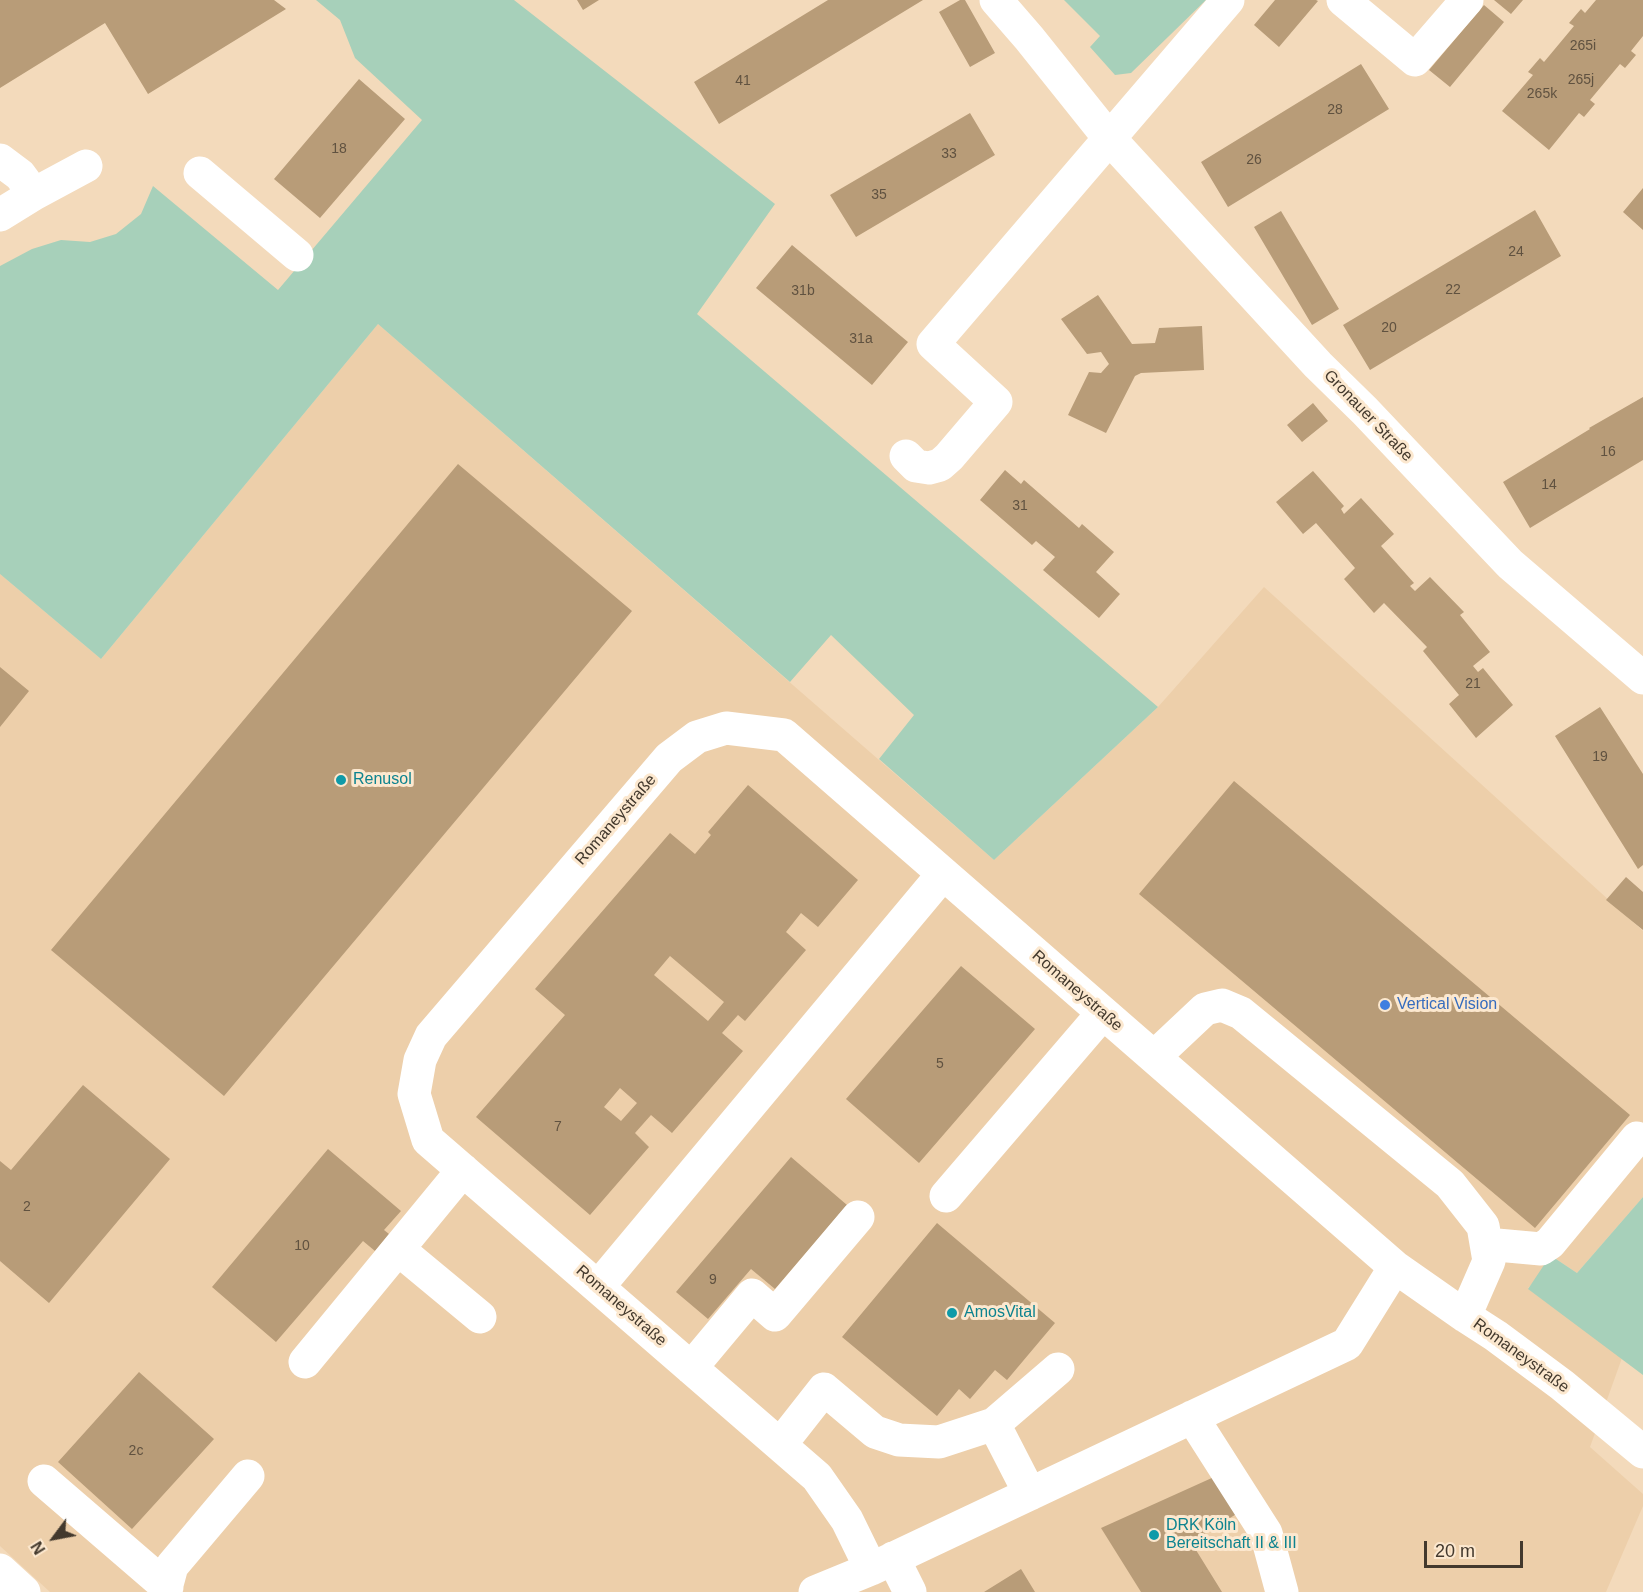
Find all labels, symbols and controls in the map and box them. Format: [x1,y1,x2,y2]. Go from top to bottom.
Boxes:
house number: 265i [1570,38,1596,54]
house number: 265j [1568,72,1594,88]
house number: 41 [735,73,751,89]
house number: 265k [1527,86,1557,102]
house number: 28 [1327,102,1343,118]
house number: 18 [331,141,347,157]
house number: 33 [941,146,957,162]
house number: 26 [1246,152,1262,168]
house number: 35 [871,187,887,203]
house number: 24 [1508,244,1524,260]
house number: 22 [1445,282,1461,298]
house number: 31b [791,283,815,299]
house number: 20 [1381,320,1397,336]
house number: 31a [849,331,873,347]
street label: Gronauer Straße [1319,366,1417,466]
house number: 16 [1600,444,1616,460]
house number: 14 [1541,477,1557,493]
house number: 31 [1012,498,1028,514]
house number: 21 [1465,676,1481,692]
house number: 19 [1592,749,1608,765]
place label: Renusol [353,770,412,790]
street label: Romaneystraße [571,771,661,869]
marker: Renusol [334,773,348,787]
street label: Romaneystraße [1028,946,1126,1036]
place label: Vertical Vision [1397,995,1497,1015]
marker: Vertical Vision [1378,998,1392,1012]
house number: 5 [936,1056,944,1072]
house number: 7 [554,1119,562,1135]
house number: 2 [23,1199,31,1215]
house number: 10 [294,1238,310,1254]
street label: Romaneystraße [572,1261,670,1351]
house number: 9 [709,1272,717,1288]
place label: AmosVital [964,1303,1036,1323]
marker: AmosVital [945,1306,959,1320]
street label: Romaneystraße [1469,1315,1573,1397]
house number: 2c [129,1443,143,1459]
north arrow [24,1508,84,1568]
place label: DRK Köln Bereitschaft II & III [1166,1516,1297,1554]
marker: DRK Köln Bereitschaft II & III [1147,1528,1161,1542]
scale bar [1427,1529,1526,1567]
text: N [28,1538,49,1557]
text: 20 m [1435,1541,1475,1561]

